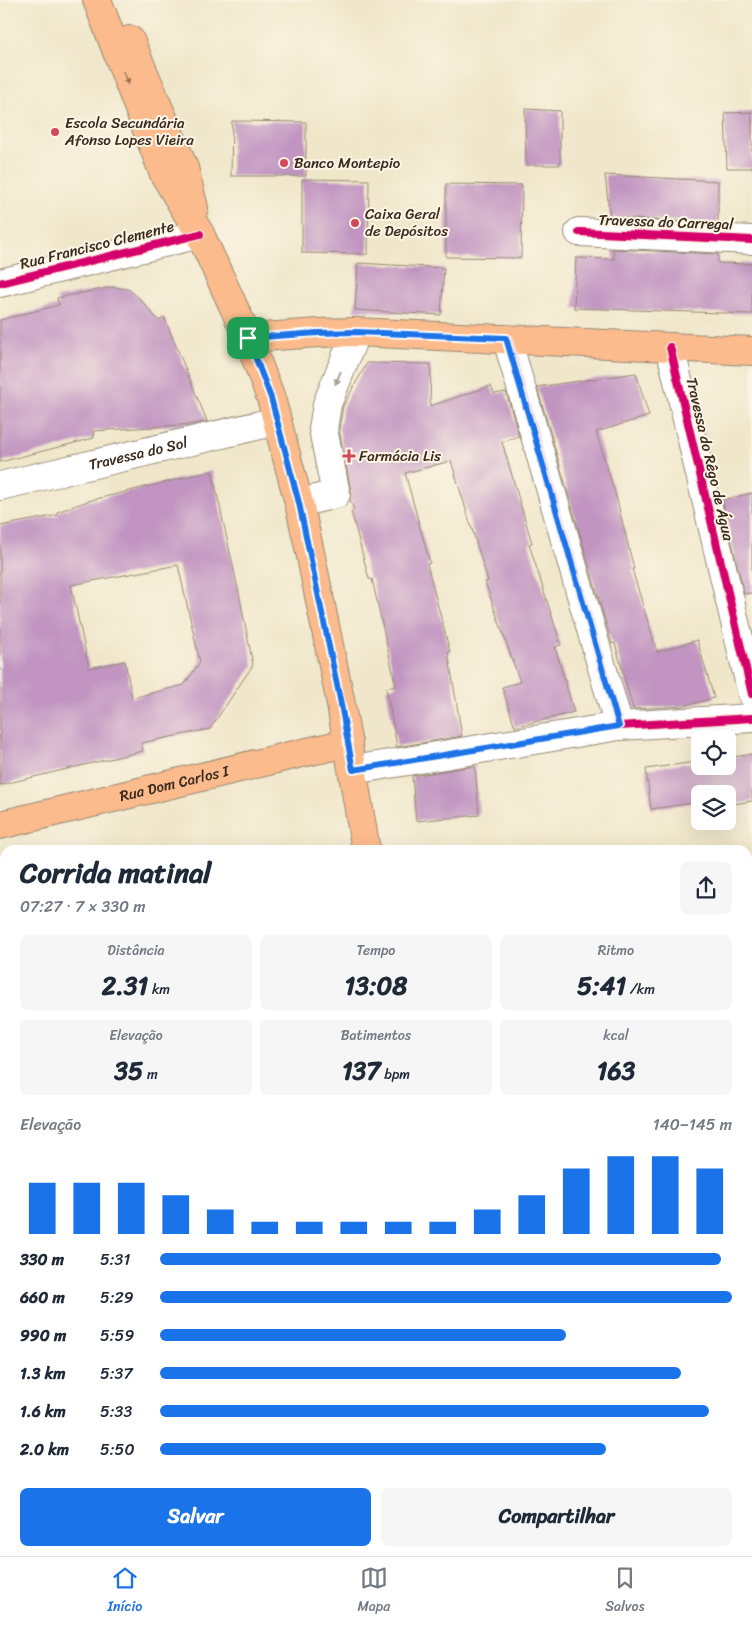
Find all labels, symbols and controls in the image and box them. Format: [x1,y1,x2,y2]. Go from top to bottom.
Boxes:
one-way arrow [123,71,131,86]
place label: Escola Secundária Afonso Lopes Vieira [64,110,194,153]
marker: Escola Secundária Afonso Lopes Vieira [49,126,61,138]
place label: Banco Montepio [294,150,401,176]
marker: Banco Montepio [278,157,290,169]
place label: Caixa Geral de Depósitos [365,201,448,244]
street label: Travessa do Carregal [598,207,735,237]
street label: Rua Francisco Clemente [17,213,177,277]
marker: Caixa Geral de Depósitos [349,217,361,229]
pin [227,317,269,359]
icon: arrive [234,324,262,352]
one-way arrow [333,371,341,385]
street label: Travessa do Rêgo de Água [679,375,742,544]
street label: Travessa do Sol [86,429,191,478]
place label: Farmácia Lis [359,443,441,469]
marker: Farmácia Lis [343,450,355,462]
map controls [691,730,736,830]
button: locate [691,730,736,775]
street label: Rua Dom Carlos I [117,758,233,809]
button: layers [691,785,736,830]
text: Corrida matinal [20,848,211,897]
button: share [680,862,732,914]
text: 07:27 · 7 × 330 m [20,892,146,921]
text: Distância [107,938,165,963]
text: Tempo [357,938,395,963]
text: Ritmo [598,938,634,963]
text: 2.31 [102,963,148,1008]
text: 13:08 [345,963,407,1008]
text: 5:41 [577,963,626,1008]
text: km [148,977,170,1002]
text: /km [626,977,655,1002]
text: Elevação [109,1023,163,1048]
text: Batimentos [341,1023,411,1048]
text: kcal [603,1023,629,1048]
text: 35 [114,1048,143,1093]
text: 137 [342,1048,381,1093]
text: 163 [597,1048,635,1093]
text: m [143,1062,158,1087]
text: bpm [381,1062,410,1087]
text: Elevação [20,1110,81,1139]
text: 140–145 m [653,1110,732,1139]
text: 330 m [20,1245,64,1274]
text: 5:31 [100,1245,130,1274]
text: 660 m [20,1283,65,1312]
text: 5:29 [100,1283,134,1312]
text: 990 m [20,1321,66,1350]
text: 5:59 [100,1321,134,1350]
text: 1.3 km [20,1359,65,1388]
text: 5:37 [100,1359,133,1388]
text: 1.6 km [20,1397,66,1426]
text: 5:33 [100,1397,132,1426]
text: 2.0 km [20,1435,69,1464]
text: 5:50 [100,1435,135,1464]
button: Salvar [20,1488,371,1546]
button: Compartilhar [381,1488,732,1546]
tab: Início [108,1564,142,1619]
tab: Mapa [357,1564,390,1619]
tab: Salvos [605,1564,644,1619]

